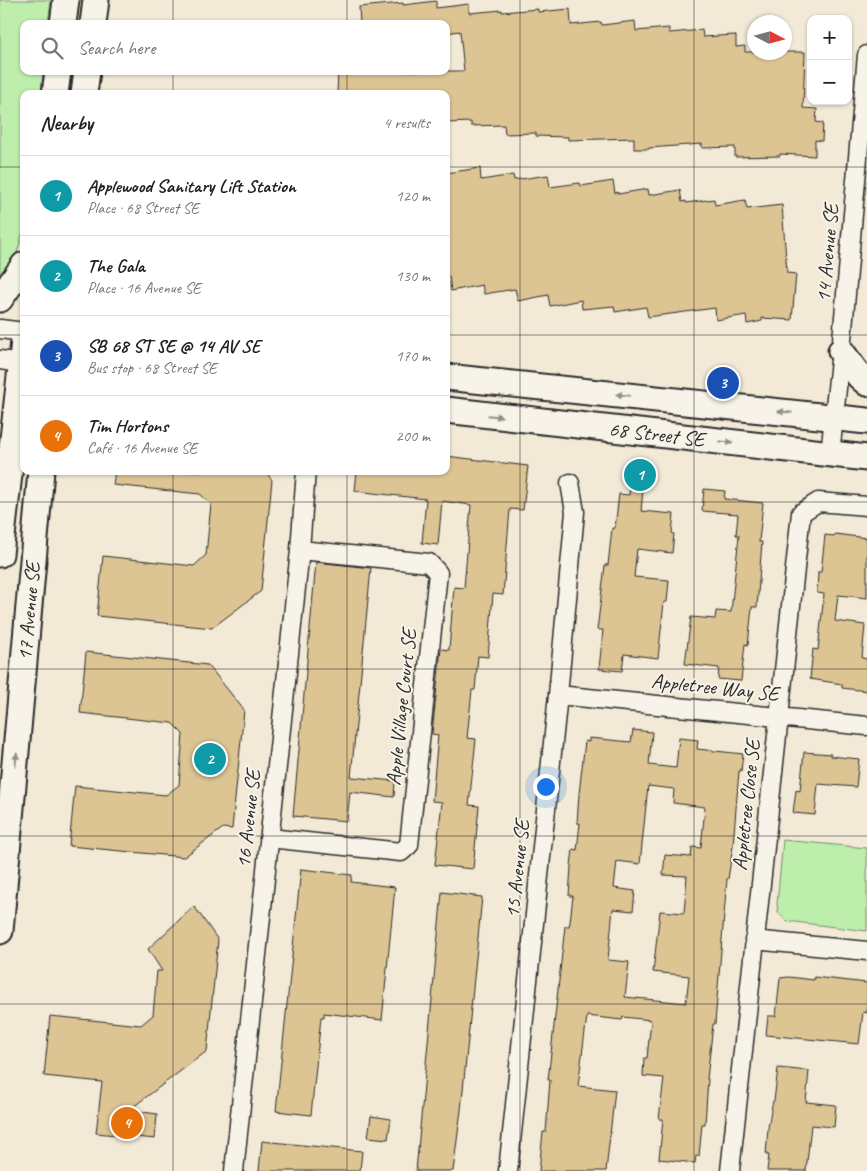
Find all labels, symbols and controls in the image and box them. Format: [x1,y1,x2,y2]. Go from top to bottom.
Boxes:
north arrow [747,15,792,60]
map controls [807,15,852,105]
button: + [807,15,852,60]
search box [20,20,450,75]
icon: search [38,34,66,62]
text: Search here [78,36,155,60]
button: − [807,60,852,105]
text: Nearby [40,110,93,136]
text: 4 results [383,113,430,133]
text: Applewood Sanitary Lift Station [87,174,296,198]
text: 1 [52,186,60,206]
text: 120 m [396,186,430,206]
text: Place · 68 Street SE [87,198,199,218]
street label: 14 Avenue SE [810,200,844,303]
text: The Gala [87,254,145,278]
text: 2 [52,266,60,286]
text: 130 m [396,266,430,286]
text: Place · 16 Avenue SE [87,278,201,298]
text: SB 68 ST SE @ 14 AV SE [87,334,260,358]
text: 3 [52,346,60,366]
text: 170 m [396,346,430,366]
text: Bus stop · 68 Street SE [87,358,217,378]
pin: 3 [707,364,739,402]
one-way arrow [615,391,631,399]
one-way arrow [777,407,793,415]
one-way arrow [487,412,503,420]
text: Tim Hortons [87,414,168,438]
street label: 68 Street SE [607,416,709,453]
text: 4 [52,426,60,446]
text: 200 m [396,426,430,446]
text: Café · 16 Avenue SE [87,438,197,458]
one-way arrow [718,438,734,446]
pin: 1 [624,456,656,494]
street label: 17 Avenue SE [11,558,46,661]
street label: Apple Village Court SE [380,625,422,787]
street label: Appletree Way SE [650,667,783,707]
street label: Appletree Close SE [726,735,766,872]
pin: 2 [194,740,226,778]
one-way arrow [12,752,20,768]
street label: 16 Avenue SE [230,766,266,869]
your location [533,774,559,800]
street label: 15 Avenue SE [499,816,535,919]
pin: 4 [111,1104,143,1142]

